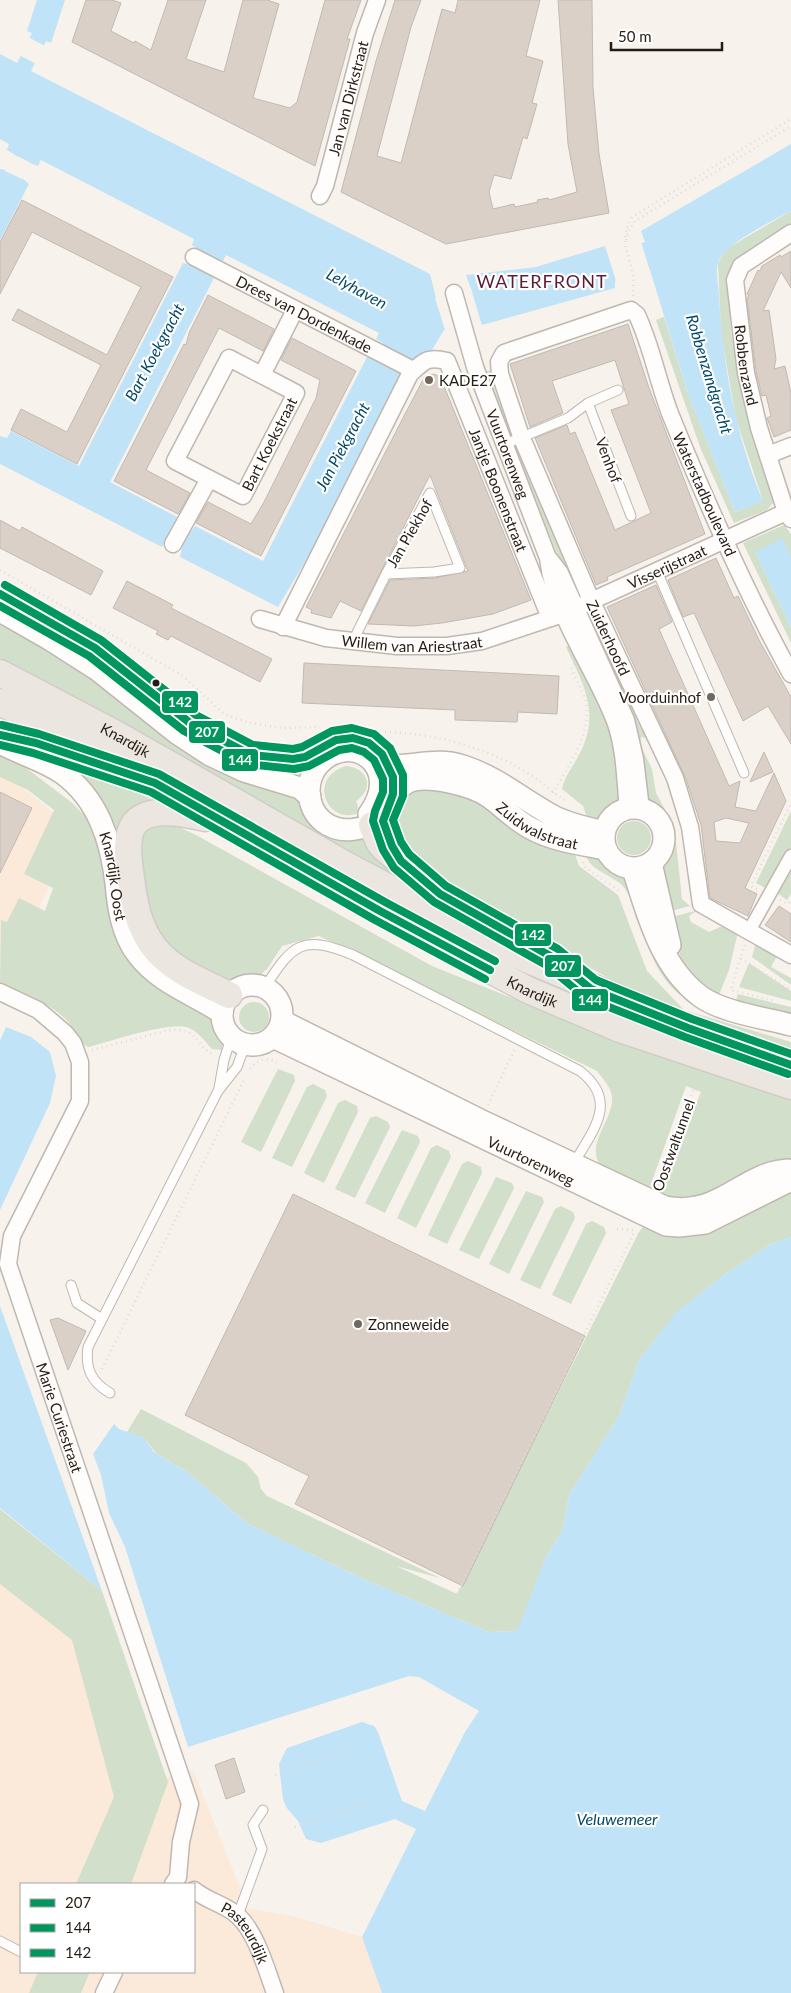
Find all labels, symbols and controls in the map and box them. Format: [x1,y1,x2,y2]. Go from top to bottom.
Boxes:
scale bar [611,20,722,52]
text: 50 m [618,27,652,45]
street label: Jan van Dirkstraat [324,38,372,158]
water label: Lelyhaven [323,264,391,312]
district label: WATERFRONT [476,270,608,292]
street label: Drees van Dordenkade [233,271,375,356]
water label: Bart Koekgracht [120,300,188,404]
water label: Robbenzandgracht [683,312,737,436]
street label: Robbenzand [731,324,762,407]
place label: KADE27 [439,371,497,389]
marker: KADE27 [423,374,435,386]
street label: Bart Koekstraat [238,394,301,494]
water label: Jan Piekgracht [310,399,373,494]
street label: Vuurtorenweg [483,407,534,501]
street label: Jantje Boonenstraat [466,425,532,555]
street label: Waterstadboulevard [670,429,740,559]
street label: Venhof [592,435,626,486]
street label: Jan Piekhof [382,495,436,570]
street label: Visserijstraat [624,540,710,592]
street label: Zuiderhoofd [583,597,634,678]
street label: Willem van Ariestraat [341,631,484,655]
unlabelled marker [151,678,161,688]
place label: Voorduinhof [619,688,702,706]
line badge: 142 [161,690,199,714]
marker: Voorduinhof [705,691,717,703]
text: 142 [168,693,192,710]
street label: Knardijk [98,719,154,761]
line badge: 207 [188,720,226,744]
text: 207 [195,723,219,740]
line badge: 144 [221,748,259,772]
text: 144 [228,751,252,768]
street label: Zuidwalstraat [493,798,580,853]
street label: Knardijk Oost [96,829,131,923]
line badge: 142 [514,923,552,947]
text: 142 [521,926,545,943]
line badge: 207 [544,954,582,978]
text: 207 [551,957,575,974]
street label: Knardijk [504,971,561,1011]
line badge: 144 [571,988,609,1012]
text: 144 [578,991,602,1008]
street label: Oostwaltunnel [648,1096,698,1194]
street label: Vuurtorenweg [485,1132,578,1189]
place label: Zonneweide [368,1315,449,1333]
marker: Zonneweide [352,1318,364,1330]
street label: Marie Curiestraat [33,1360,87,1475]
water label: Veluwemeer [576,1809,658,1828]
legend [20,1883,195,1973]
text: 207 [65,1893,91,1911]
street label: Pasteurdijk [218,1898,273,1966]
text: 144 [65,1918,91,1936]
text: 142 [65,1943,91,1961]

